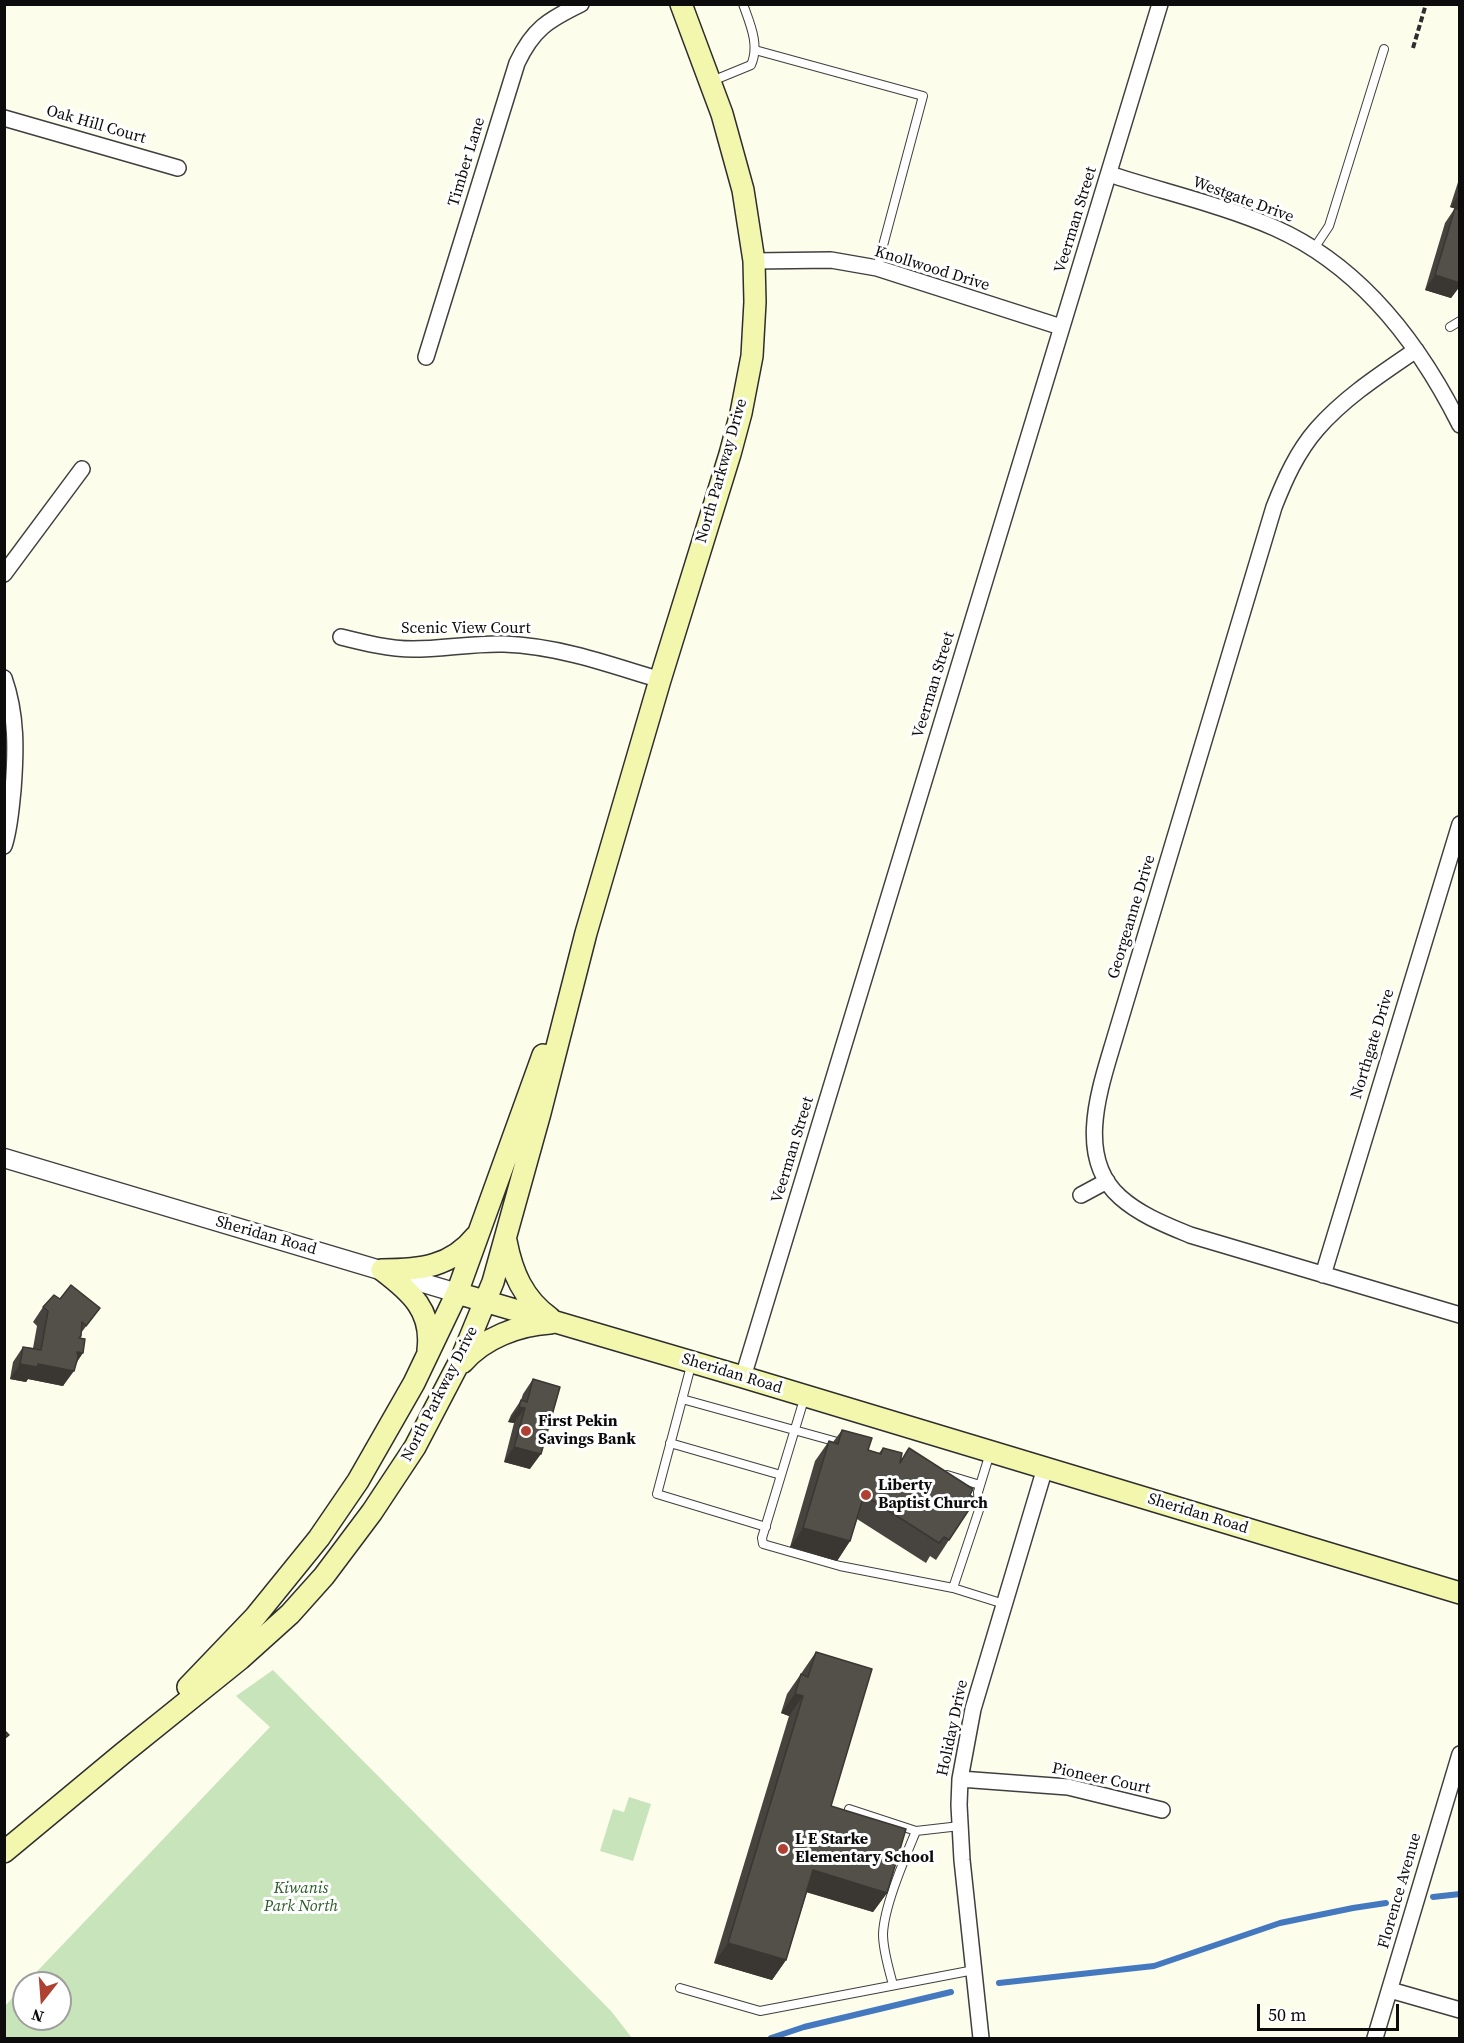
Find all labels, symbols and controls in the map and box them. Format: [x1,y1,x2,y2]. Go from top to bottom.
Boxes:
street label: Oak Hill Court [44,102,148,148]
street label: Timber Lane [444,115,490,209]
street label: Veerman Street [1051,165,1101,275]
street label: Westgate Drive [1190,173,1296,227]
street label: Knollwood Drive [872,242,992,296]
street label: North Parkway Drive [692,397,752,545]
street label: Scenic View Court [401,619,531,639]
street label: Veerman Street [909,630,959,740]
street label: Georgeanne Drive [1104,853,1160,981]
street label: Northgate Drive [1347,987,1399,1101]
street label: Veerman Street [768,1095,818,1205]
street label: Sheridan Road [213,1212,319,1260]
street label: North Parkway Drive [398,1323,482,1465]
street label: Sheridan Road [679,1350,785,1398]
place label: First Pekin Savings Bank [538,1412,636,1450]
marker: First Pekin Savings Bank [519,1424,533,1438]
place label: Liberty Baptist Church [878,1476,988,1514]
marker: Liberty Baptist Church [859,1488,873,1502]
street label: Sheridan Road [1145,1490,1251,1538]
street label: Holiday Drive [933,1678,973,1778]
street label: Pioneer Court [1050,1759,1152,1799]
place label: L E Starke Elementary School [795,1830,934,1868]
street label: Florence Avenue [1374,1831,1426,1951]
marker: L E Starke Elementary School [776,1842,790,1856]
park label: Kiwanis Park North [264,1879,338,1917]
north arrow [12,1971,72,2031]
scale bar [1260,1992,1402,2030]
text: 50 m [1268,2002,1306,2027]
text: N [29,2004,46,2029]

